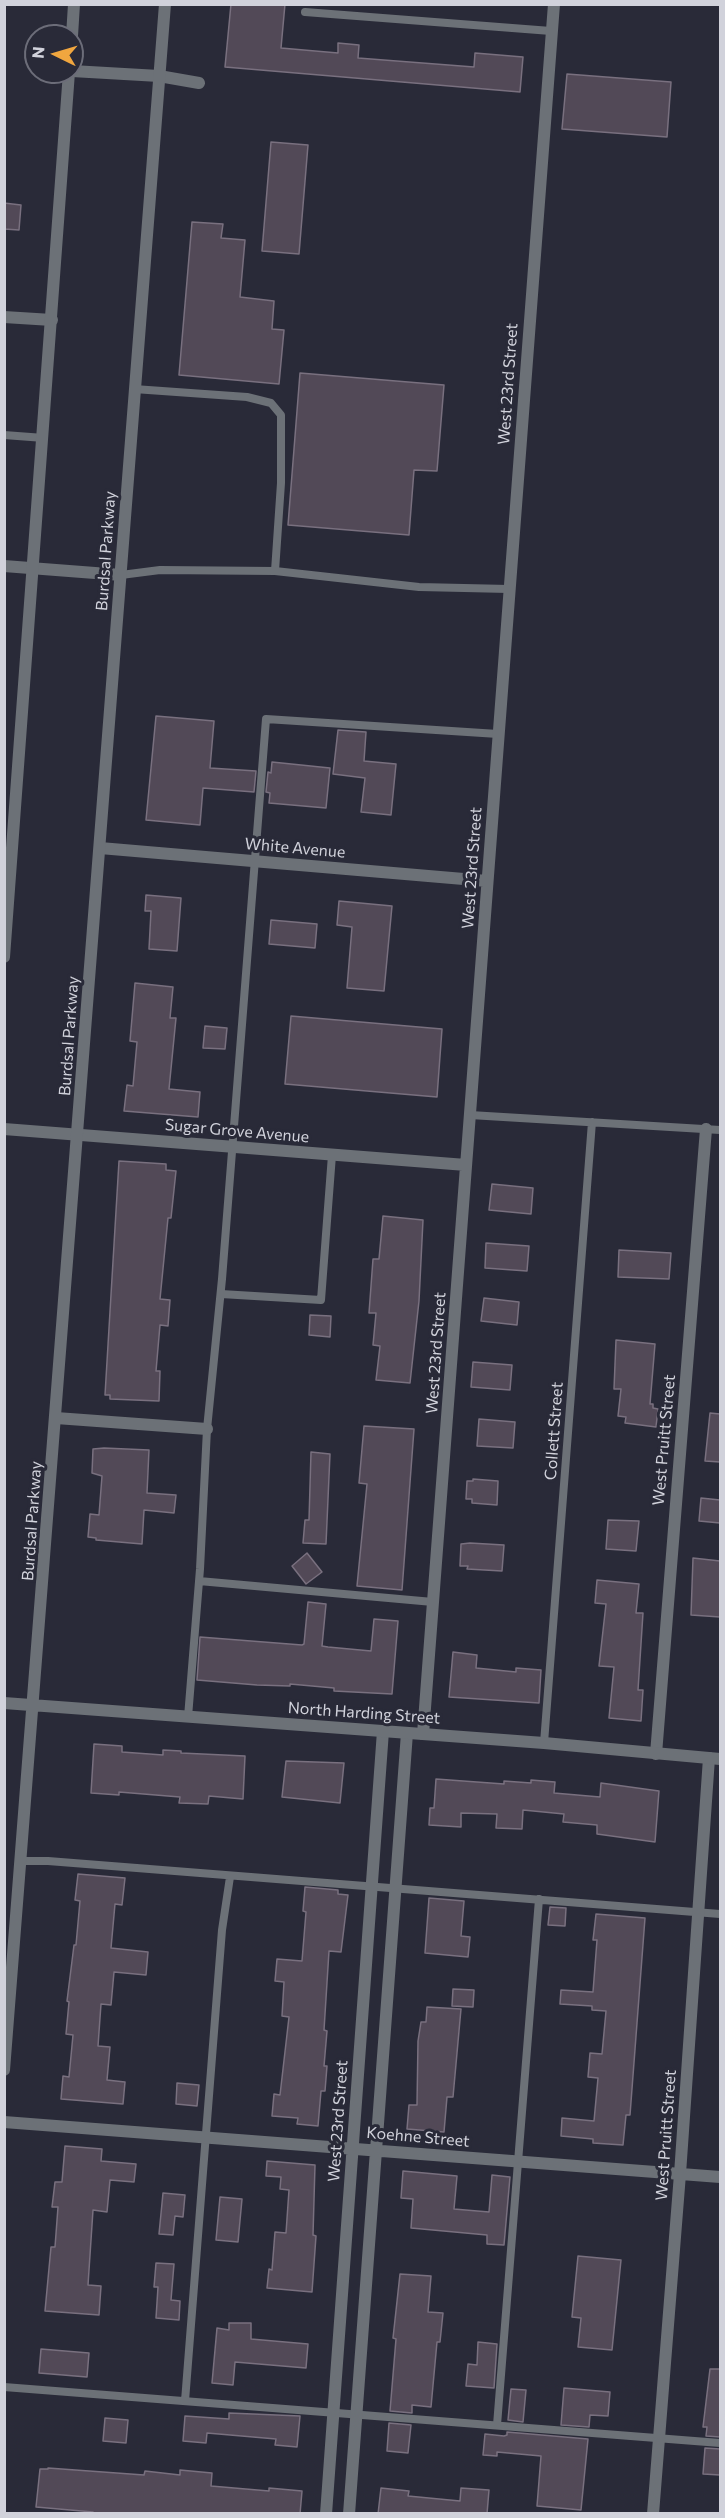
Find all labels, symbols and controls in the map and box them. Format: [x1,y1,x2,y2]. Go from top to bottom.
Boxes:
north arrow [24,24,84,84]
text: N [28,46,48,59]
street label: West 23rd Street [494,322,522,446]
street label: Burdsal Parkway [92,490,120,612]
street label: West 23rd Street [458,806,486,930]
street label: White Avenue [244,834,346,862]
street label: Burdsal Parkway [55,975,83,1097]
street label: Sugar Grove Avenue [164,1115,310,1147]
street label: West 23rd Street [422,1291,450,1415]
street label: West Pruitt Street [649,1374,679,1506]
street label: Collett Street [541,1381,567,1481]
street label: Burdsal Parkway [18,1460,46,1582]
street label: North Harding Street [287,1698,441,1728]
street label: West 23rd Street [324,2059,352,2183]
street label: West Pruitt Street [652,2069,680,2201]
street label: Koehne Street [366,2123,470,2151]

